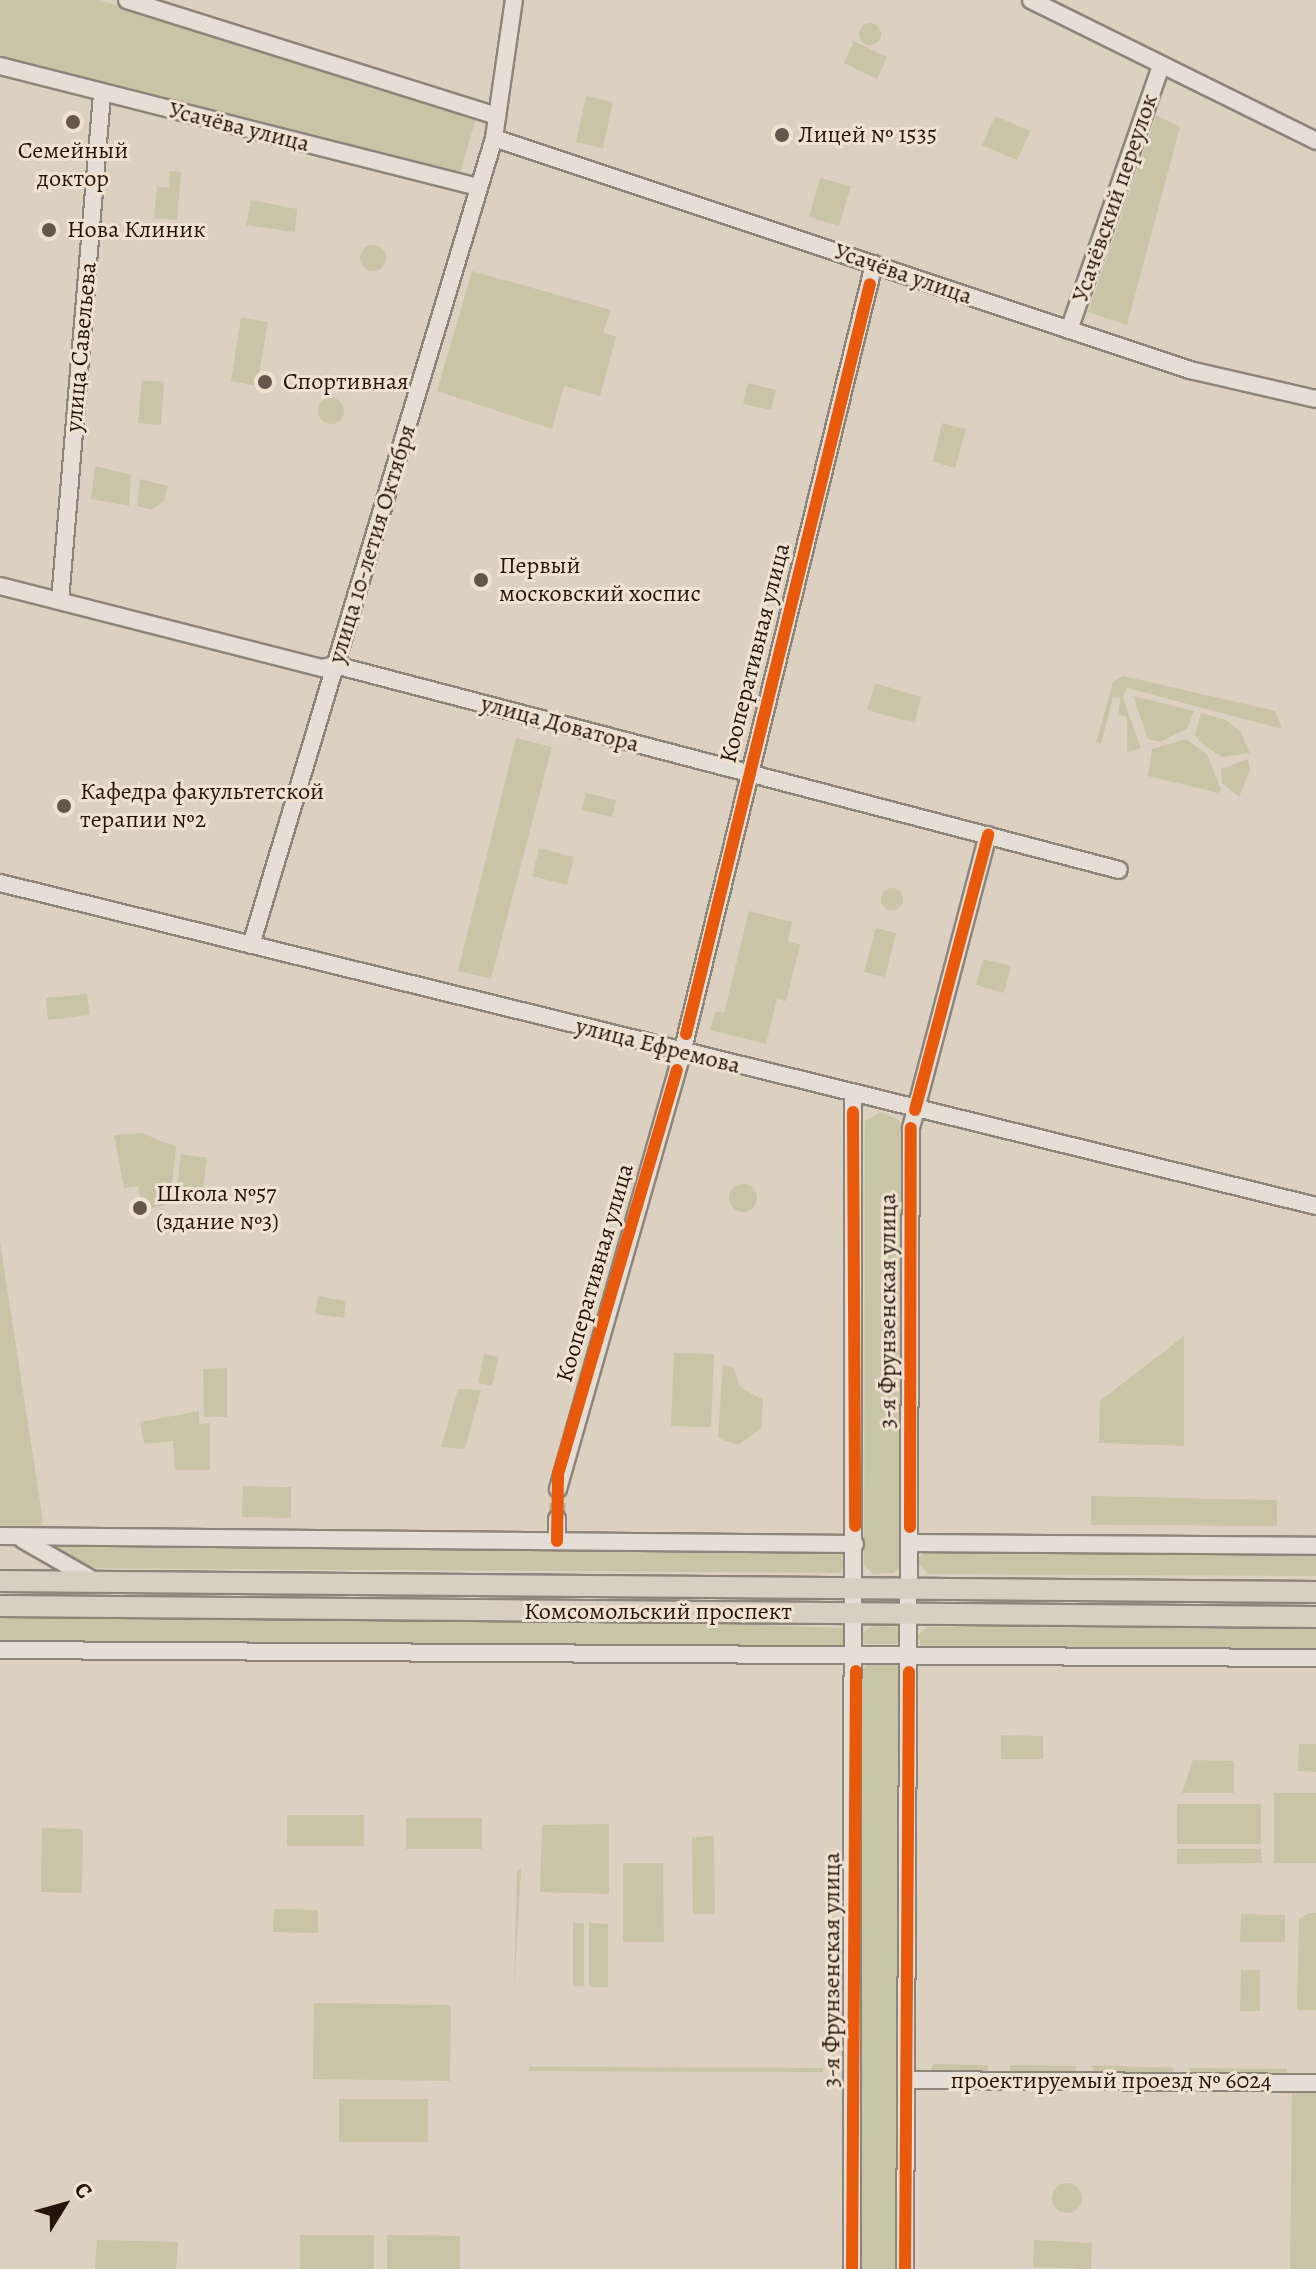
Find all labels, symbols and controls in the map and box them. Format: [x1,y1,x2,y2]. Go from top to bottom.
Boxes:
street label: Усачёвский переулок [1066,90,1164,306]
street label: Усачёва улица [166,96,312,158]
marker: Семейный доктор [62,111,84,133]
place label: Лицей № 1535 [798,121,937,149]
marker: Лицей № 1535 [773,126,791,144]
place label: Семейный доктор [18,137,128,193]
place label: Нова Клиник [67,216,206,244]
marker: Нова Клиник [38,219,60,241]
street label: Усачёва улица [830,237,976,311]
street label: улица Савельева [59,261,103,433]
place label: Спортивная [283,368,409,396]
marker: Спортивная [254,371,276,393]
street label: улица 10-летия Октября [322,421,422,667]
street label: Кооперативная улица [714,540,796,766]
place label: Первый московский хоспис [499,552,701,608]
marker: Первый московский хоспис [470,569,492,591]
street label: улица Доватора [478,689,642,759]
place label: Кафедра факультетской терапии №2 [80,778,324,834]
marker: Кафедра факультетской терапии №2 [55,797,73,815]
street label: улица Ефремова [573,1012,743,1080]
street label: Кооперативная улица [550,1160,640,1386]
place label: Школа №57 (здание №3) [156,1180,279,1236]
street label: 3-я Фрунзенская улица [874,1193,902,1429]
marker: Школа №57 (здание №3) [131,1199,149,1217]
street label: Комсомольский проспект [524,1598,792,1626]
street label: 3-я Фрунзенская улица [818,1852,846,2088]
street label: проектируемый проезд № 6024 [950,2067,1272,2095]
north arrow [24,2165,104,2245]
text: С [67,2176,99,2205]

